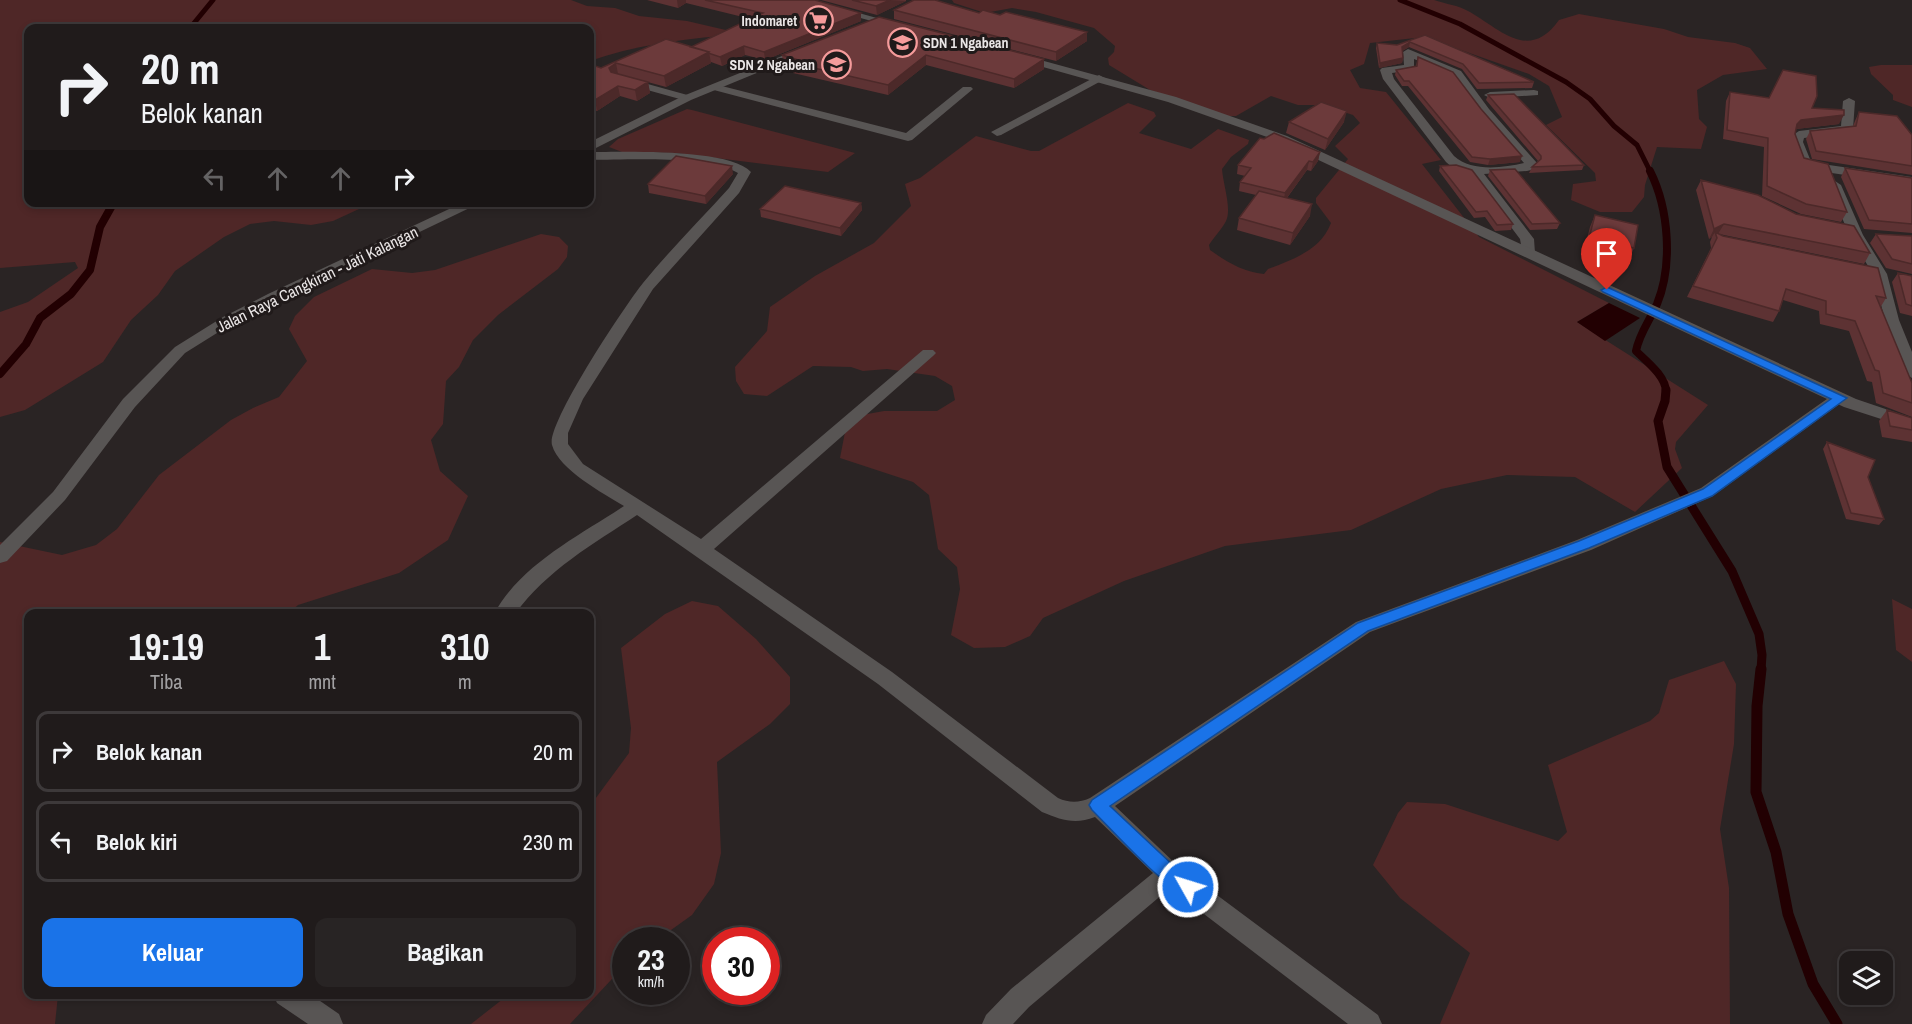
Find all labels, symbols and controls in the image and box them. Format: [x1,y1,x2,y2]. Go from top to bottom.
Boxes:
supermarket icon: Indomaret [802,5,834,37]
place label: Indomaret [742,12,797,30]
school or university icon: SDN 1 Ngabean [886,27,918,59]
place label: SDN 1 Ngabean [923,34,1008,52]
text: 20 m [141,41,220,97]
icon: right [42,48,120,126]
school or university icon: SDN 2 Ngabean [820,49,852,81]
place label: SDN 2 Ngabean [730,56,815,74]
text: Belok kanan [141,95,263,131]
icon: left [198,162,231,195]
icon: ahead [261,162,294,195]
icon: ahead [324,162,357,195]
icon: right [387,162,420,195]
street label: Jalan Raya Cangkiran - Jati Kalangan [213,221,421,337]
pin [1581,228,1632,290]
icon: arrive [1590,237,1623,270]
text: 19:19 [128,623,204,671]
text: 1 [314,623,330,671]
text: 310 [440,623,490,671]
text: Tiba [150,668,182,695]
text: mnt [308,668,336,695]
text: m [458,668,472,695]
icon: right [45,735,78,768]
text: Belok kanan [96,737,202,767]
text: 20 m [533,737,573,767]
icon: left [45,825,78,858]
text: Belok kiri [96,827,177,857]
text: 230 m [523,827,573,857]
position arrow [1156,855,1220,919]
button: Keluar [42,918,303,987]
button: Bagikan [315,918,576,987]
speed limit sign: 30 [702,927,780,1005]
text: 23 [637,939,665,979]
map controls [1839,951,1893,1005]
button: layers [1839,951,1893,1005]
text: km/h [638,971,664,992]

